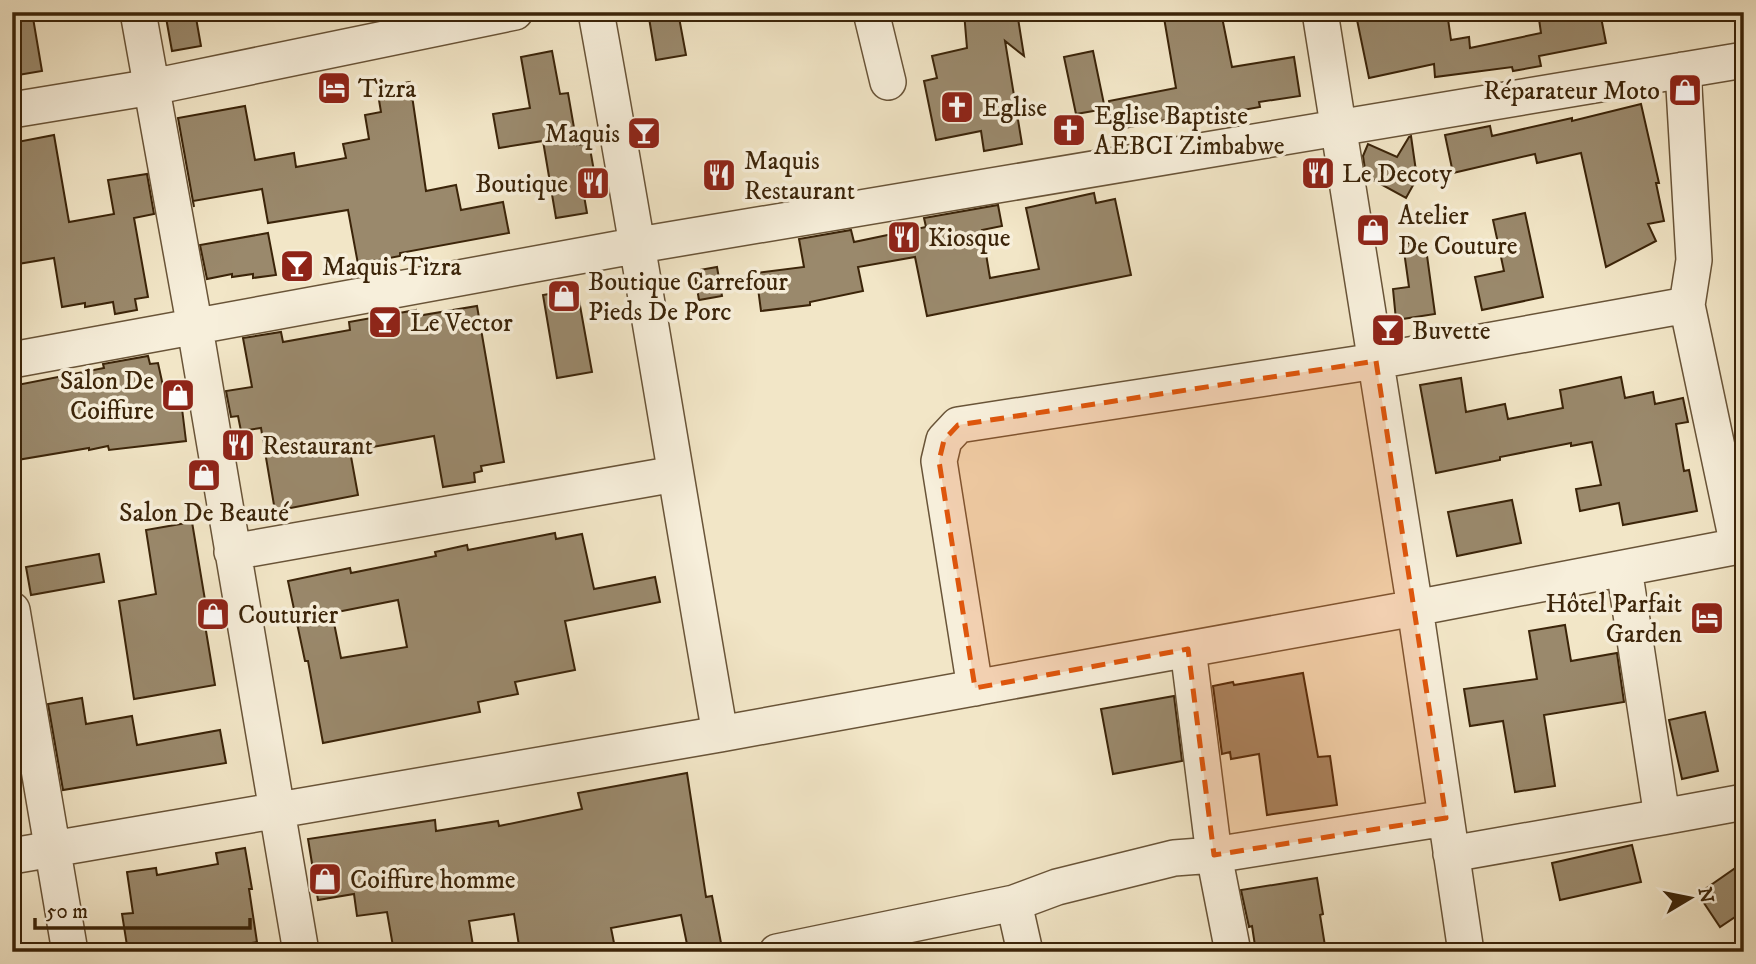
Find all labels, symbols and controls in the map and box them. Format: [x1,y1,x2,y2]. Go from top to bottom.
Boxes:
hotel icon: Tizra [315,69,353,107]
shop icon: Réparateur Moto [1666,71,1704,109]
place label: Tizra [358,73,416,106]
place label: Réparateur Moto [1483,75,1660,108]
church icon: Eglise [938,88,976,126]
place label: Eglise [982,92,1047,125]
place label: Eglise Baptiste AEBCI Zimbabwe [1094,100,1285,163]
church icon: Eglise Baptiste AEBCI Zimbabwe [1050,111,1088,149]
bar icon: Maquis [625,114,663,152]
place label: Maquis [544,118,620,151]
place label: Maquis Restaurant [744,145,855,208]
restaurant icon: Le Decoty [1299,154,1337,192]
restaurant icon: Maquis Restaurant [700,156,738,194]
place label: Le Decoty [1342,158,1452,191]
restaurant icon: Boutique [574,164,612,202]
place label: Boutique [475,168,568,201]
place label: Atelier De Couture [1398,200,1518,263]
shop icon: Atelier De Couture [1354,211,1392,249]
restaurant icon: Kiosque [885,218,923,256]
place label: Kiosque [928,222,1010,255]
bar icon: Maquis Tizra [278,247,316,285]
place label: Maquis Tizra [322,251,461,284]
place label: Boutique Carrefour Pieds De Porc [588,266,788,329]
shop icon: Boutique Carrefour Pieds De Porc [545,277,583,315]
bar icon: Le Vector [366,303,404,341]
place label: Le Vector [410,307,513,340]
bar icon: Buvette [1369,311,1407,349]
place label: Buvette [1412,315,1491,348]
place label: Salon De Coiffure [60,365,154,428]
shop icon: Salon De Coiffure [159,376,197,414]
restaurant icon: Restaurant [219,426,257,464]
place label: Restaurant [262,430,373,463]
shop icon: Salon De Beauté [185,456,223,494]
place label: Salon De Beauté [119,497,289,530]
place label: Hôtel Parfait Garden [1545,588,1682,651]
shop icon: Couturier [194,595,232,633]
place label: Couturier [238,599,339,632]
hotel icon: Hôtel Parfait Garden [1688,599,1726,637]
shop icon: Coiffure homme [306,860,344,898]
north arrow [1654,862,1724,932]
place label: Coiffure homme [350,864,516,897]
text: N [1693,886,1718,905]
scale bar [35,887,250,931]
text: 50 m [46,899,88,925]

